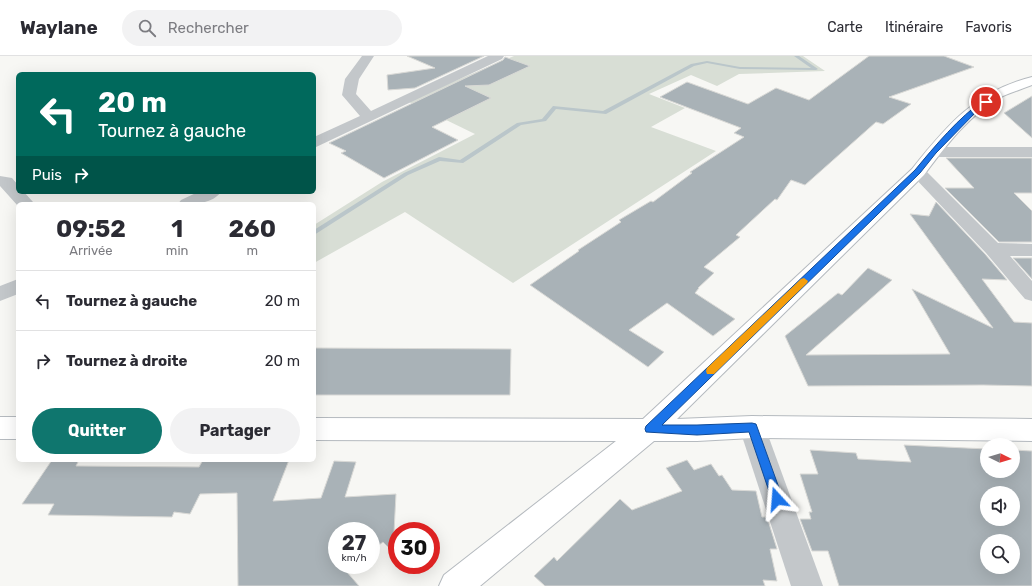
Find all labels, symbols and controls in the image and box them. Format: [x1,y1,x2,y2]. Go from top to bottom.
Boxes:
search box [122,10,402,46]
text: Waylane [20,16,98,39]
icon: search [136,17,158,39]
text: Rechercher [168,19,249,37]
text: Carte [827,19,863,36]
text: Itinéraire [885,19,943,36]
text: Favoris [965,19,1012,36]
pin [969,85,1003,119]
text: 20 m [98,86,167,119]
icon: left [32,88,84,140]
icon: arrive [975,91,997,113]
text: Tournez à gauche [98,120,246,142]
icon: right [70,164,92,186]
text: Puis [32,166,62,184]
text: 09:52 [56,215,126,243]
text: 1 [171,215,183,243]
text: 260 [228,215,276,243]
text: Arrivée [69,243,113,258]
text: min [166,243,188,258]
text: m [246,243,258,258]
icon: left [32,290,54,312]
text: Tournez à gauche [66,292,197,310]
text: 20 m [265,292,300,310]
icon: right [32,350,54,372]
text: Tournez à droite [66,352,187,370]
text: 20 m [265,352,300,370]
button: Quitter [32,408,162,454]
button: Partager [170,408,300,454]
north arrow [980,438,1020,478]
map controls [980,438,1020,574]
position arrow [756,478,798,520]
button: sound [980,486,1020,526]
speed limit sign: 30 [388,522,440,574]
text: 27 [342,531,366,555]
button: search [980,534,1020,574]
text: km/h [342,552,366,564]

